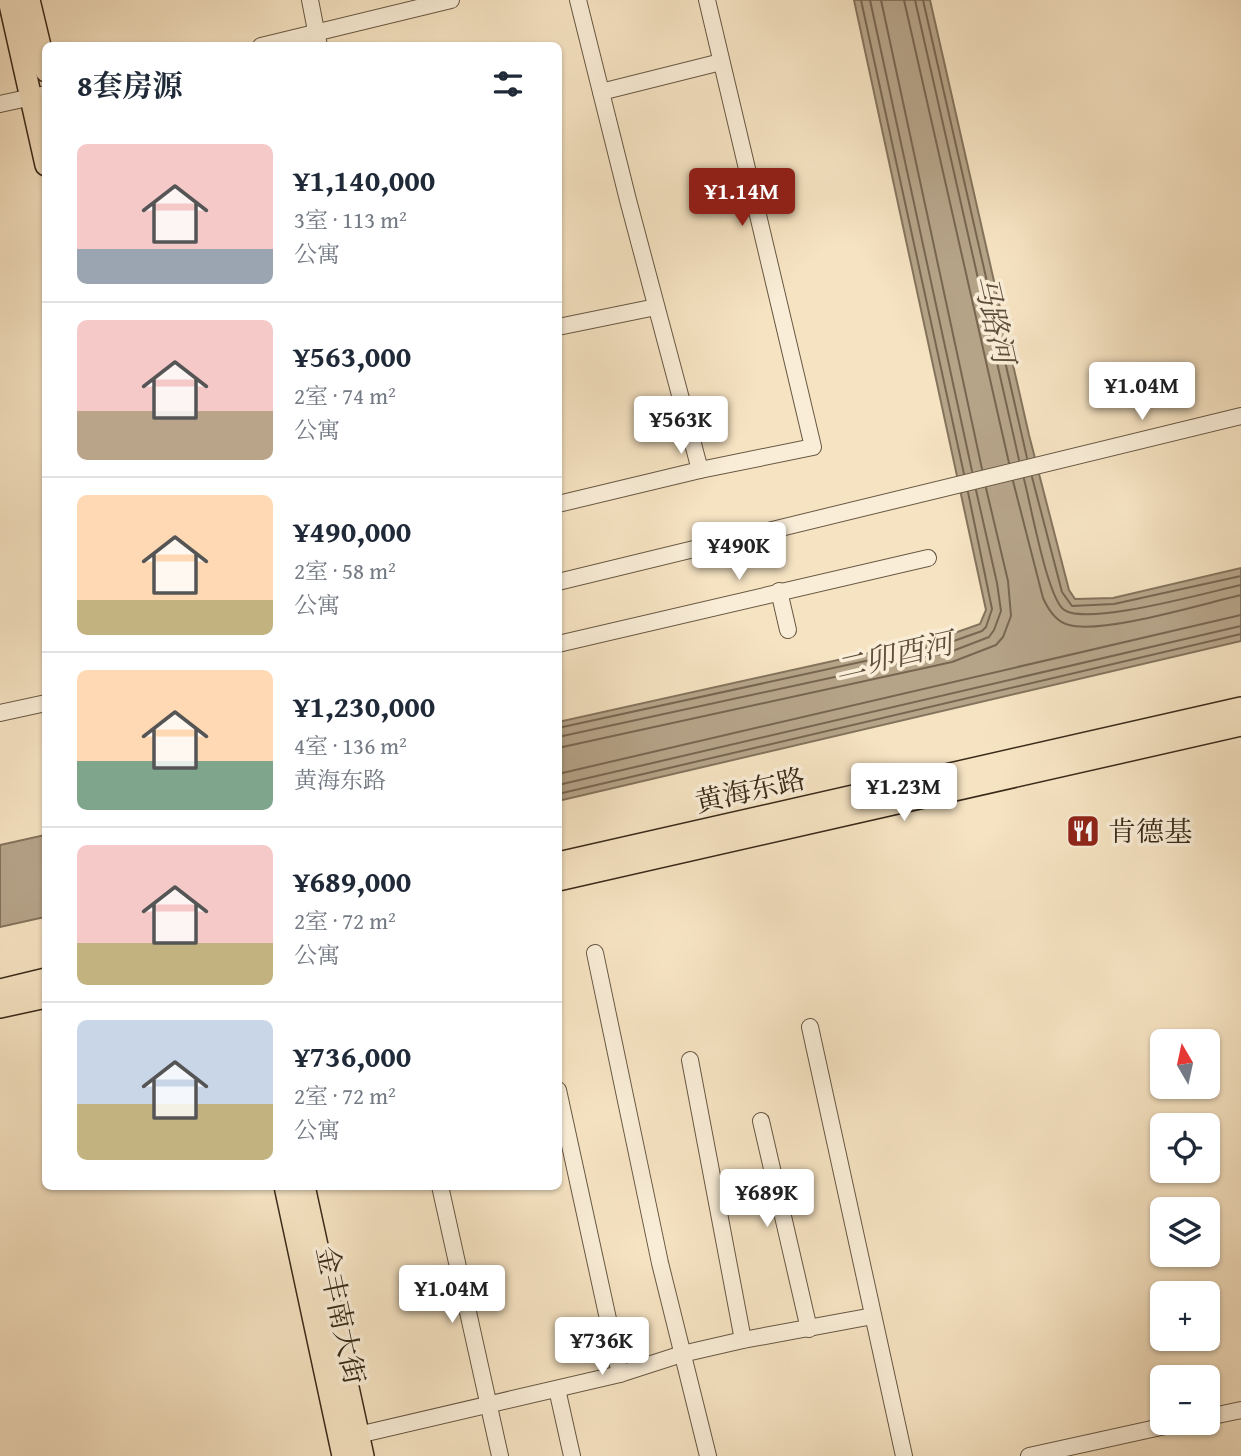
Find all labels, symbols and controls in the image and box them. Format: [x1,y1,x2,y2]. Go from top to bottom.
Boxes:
text: 8套房源 [77,63,183,107]
icon: filters [489,65,527,103]
text: ¥1,140,000 [294,158,435,202]
pin: ¥1.14M [685,168,799,228]
icon: home [133,172,217,256]
text: ¥1.14M [705,174,779,207]
text: 3室 · 113 m² [294,203,407,236]
text: 公寓 [294,237,340,270]
water label: 马路河 [963,270,1028,372]
text: ¥563,000 [294,334,411,378]
icon: home [133,348,217,432]
pin: ¥1.04M [1085,362,1199,422]
text: ¥1.04M [1105,368,1179,401]
text: 2室 · 74 m² [294,379,396,412]
pin: ¥563K [632,396,730,456]
text: ¥563K [650,402,712,435]
text: 公寓 [294,413,340,446]
text: ¥490,000 [294,509,411,553]
pin: ¥490K [690,522,788,582]
icon: home [133,523,217,607]
text: ¥490K [708,528,770,561]
text: 2室 · 58 m² [294,554,396,587]
text: 公寓 [294,588,340,621]
water label: 二卯酉河 [830,619,962,690]
text: ¥1,230,000 [294,684,435,728]
icon: home [133,698,217,782]
text: 4室 · 136 m² [294,729,407,762]
street label: 黄海东路 [691,757,809,822]
text: 黄海东路 [294,763,386,796]
pin: ¥1.23M [847,764,961,823]
text: ¥1.23M [867,769,941,802]
place label: 肯德基 [1108,810,1192,851]
restaurant icon: 肯德基 [1064,812,1102,850]
text: ¥689,000 [294,859,411,903]
icon: home [133,873,217,957]
text: 2室 · 72 m² [294,904,396,937]
text: 公寓 [294,938,340,971]
north arrow [1150,1029,1220,1099]
map controls [1150,1029,1220,1435]
text: ¥736,000 [294,1034,411,1078]
icon: home [133,1048,217,1132]
text: 2室 · 72 m² [294,1079,396,1112]
text: 公寓 [294,1113,340,1146]
button: locate [1150,1113,1220,1183]
pin: ¥689K [718,1170,816,1229]
text: ¥689K [736,1175,798,1208]
button: layers [1150,1197,1220,1267]
street label: 金丰南大街 [307,1242,376,1388]
pin: ¥1.04M [395,1266,509,1325]
text: ¥1.04M [415,1271,489,1304]
button: + [1150,1281,1220,1351]
pin: ¥736K [553,1318,651,1377]
text: ¥736K [571,1323,633,1356]
button: − [1150,1365,1220,1435]

